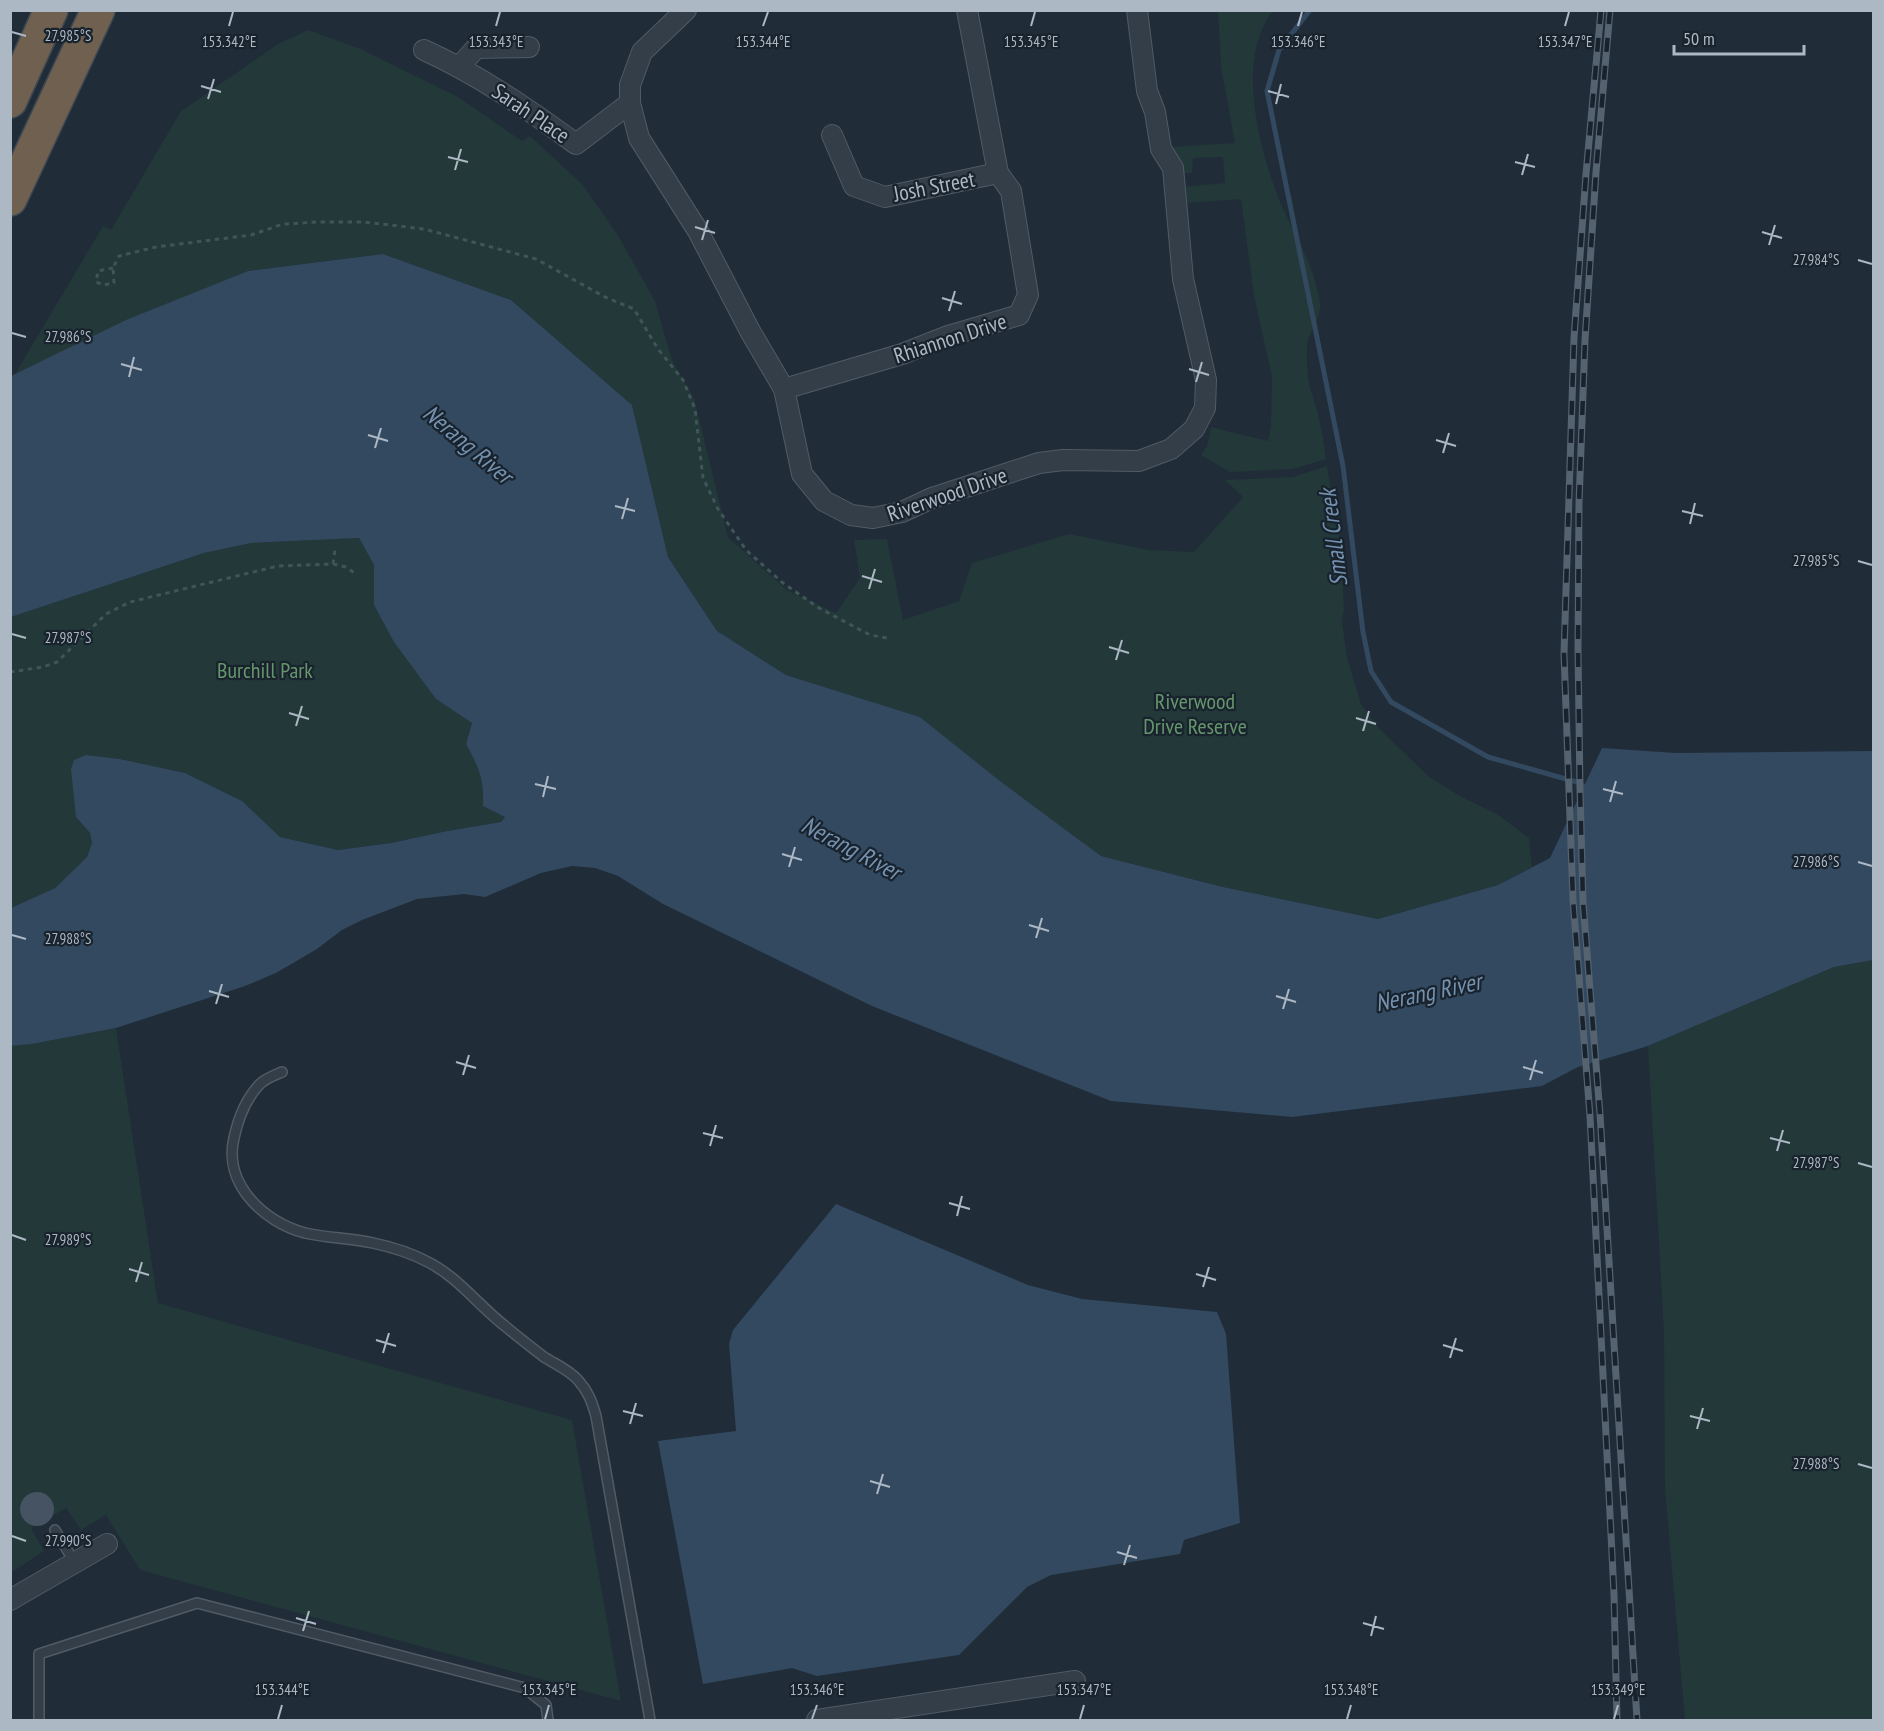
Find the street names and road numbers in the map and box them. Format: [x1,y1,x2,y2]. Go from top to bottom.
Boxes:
street label: Sarah Place [487,77,575,149]
street label: Josh Street [890,164,977,208]
street label: Rhiannon Drive [890,307,1010,369]
street label: Riverwood Drive [883,460,1011,528]

